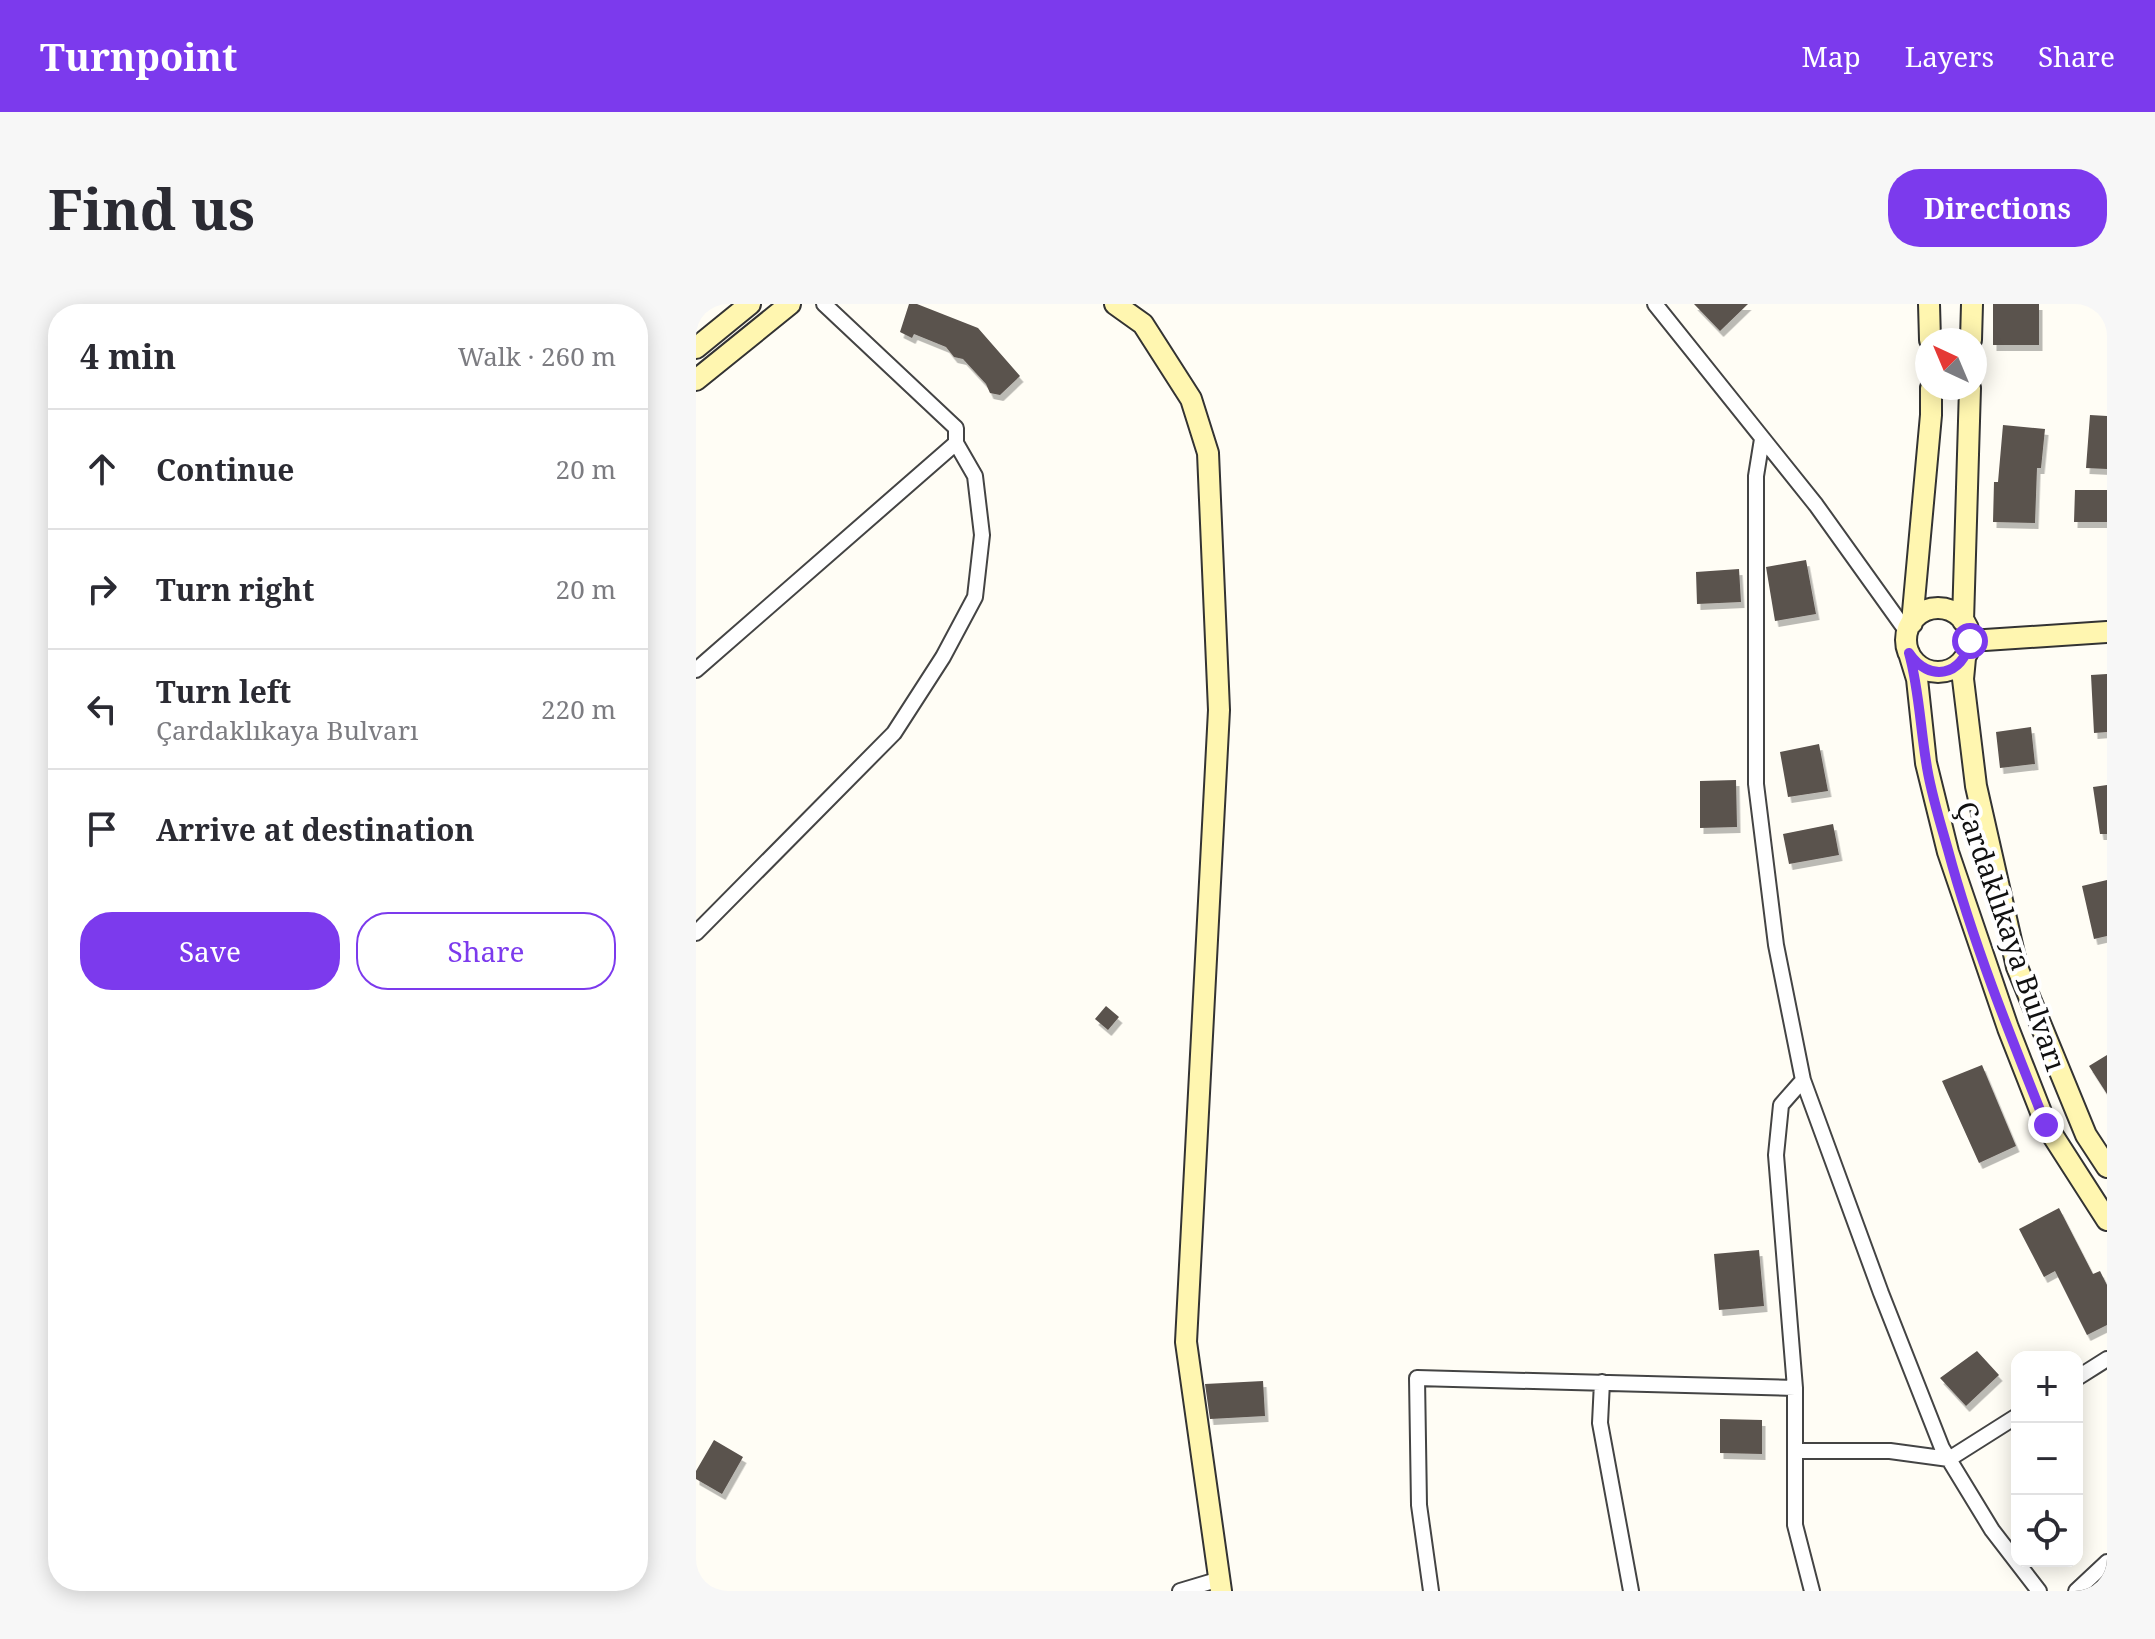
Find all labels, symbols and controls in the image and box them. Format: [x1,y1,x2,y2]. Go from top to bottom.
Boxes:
text: Turnpoint [40,30,237,82]
text: Map [1802,37,1861,75]
text: Layers [1905,37,1994,75]
text: Share [2038,37,2115,75]
button: Directions [1888,169,2107,247]
text: Find us [48,170,255,246]
north arrow [1915,328,1987,400]
text: 4 min [80,333,176,379]
text: Walk · 260 m [458,338,616,374]
icon: ahead [80,447,124,491]
text: Continue [156,449,294,490]
text: 20 m [556,451,616,487]
icon: right [80,567,124,611]
text: Turn right [156,569,314,610]
text: 20 m [556,571,616,607]
route start [1952,623,1988,659]
text: Turn left [156,671,291,712]
icon: left [80,687,124,731]
text: 220 m [541,691,616,727]
text: Çardaklıkaya Bulvarı [156,712,418,748]
street label: Çardaklıkaya Bulvarı [1948,796,2076,1075]
icon: arrive [80,807,124,851]
text: Arrive at destination [156,809,475,850]
button: Save [80,912,340,990]
button: Share [356,912,616,990]
route end [2028,1107,2064,1143]
map controls [2011,1351,2083,1567]
button: + [2011,1351,2083,1423]
button: − [2011,1423,2083,1495]
button: locate [2011,1495,2083,1567]

